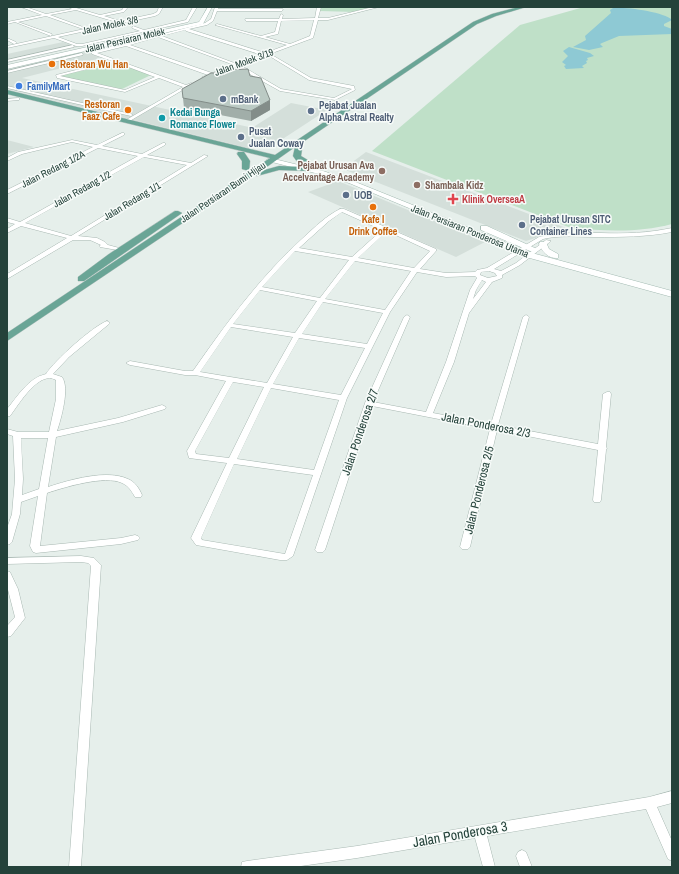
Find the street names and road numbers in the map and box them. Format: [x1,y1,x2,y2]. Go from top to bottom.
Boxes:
street label: Jalan Molek 3/8 [81,13,140,37]
street label: Jalan Persiaran Molek [84,24,167,56]
street label: Jalan Molek 3/19 [213,45,276,79]
street label: Jalan Redang 1/2A [19,148,87,190]
street label: Jalan Persiaran Bumi Hijau [178,159,268,225]
street label: Jalan Redang 1/2 [51,168,113,210]
street label: Jalan Redang 1/1 [101,179,163,223]
street label: Jalan Persiaran Ponderosa Utama [409,201,531,261]
street label: Jalan Ponderosa 2/7 [338,386,382,477]
street label: Jalan Ponderosa 2/3 [440,409,532,441]
street label: Jalan Ponderosa 2/5 [460,444,498,536]
street label: Jalan Ponderosa 3 [411,817,509,851]

